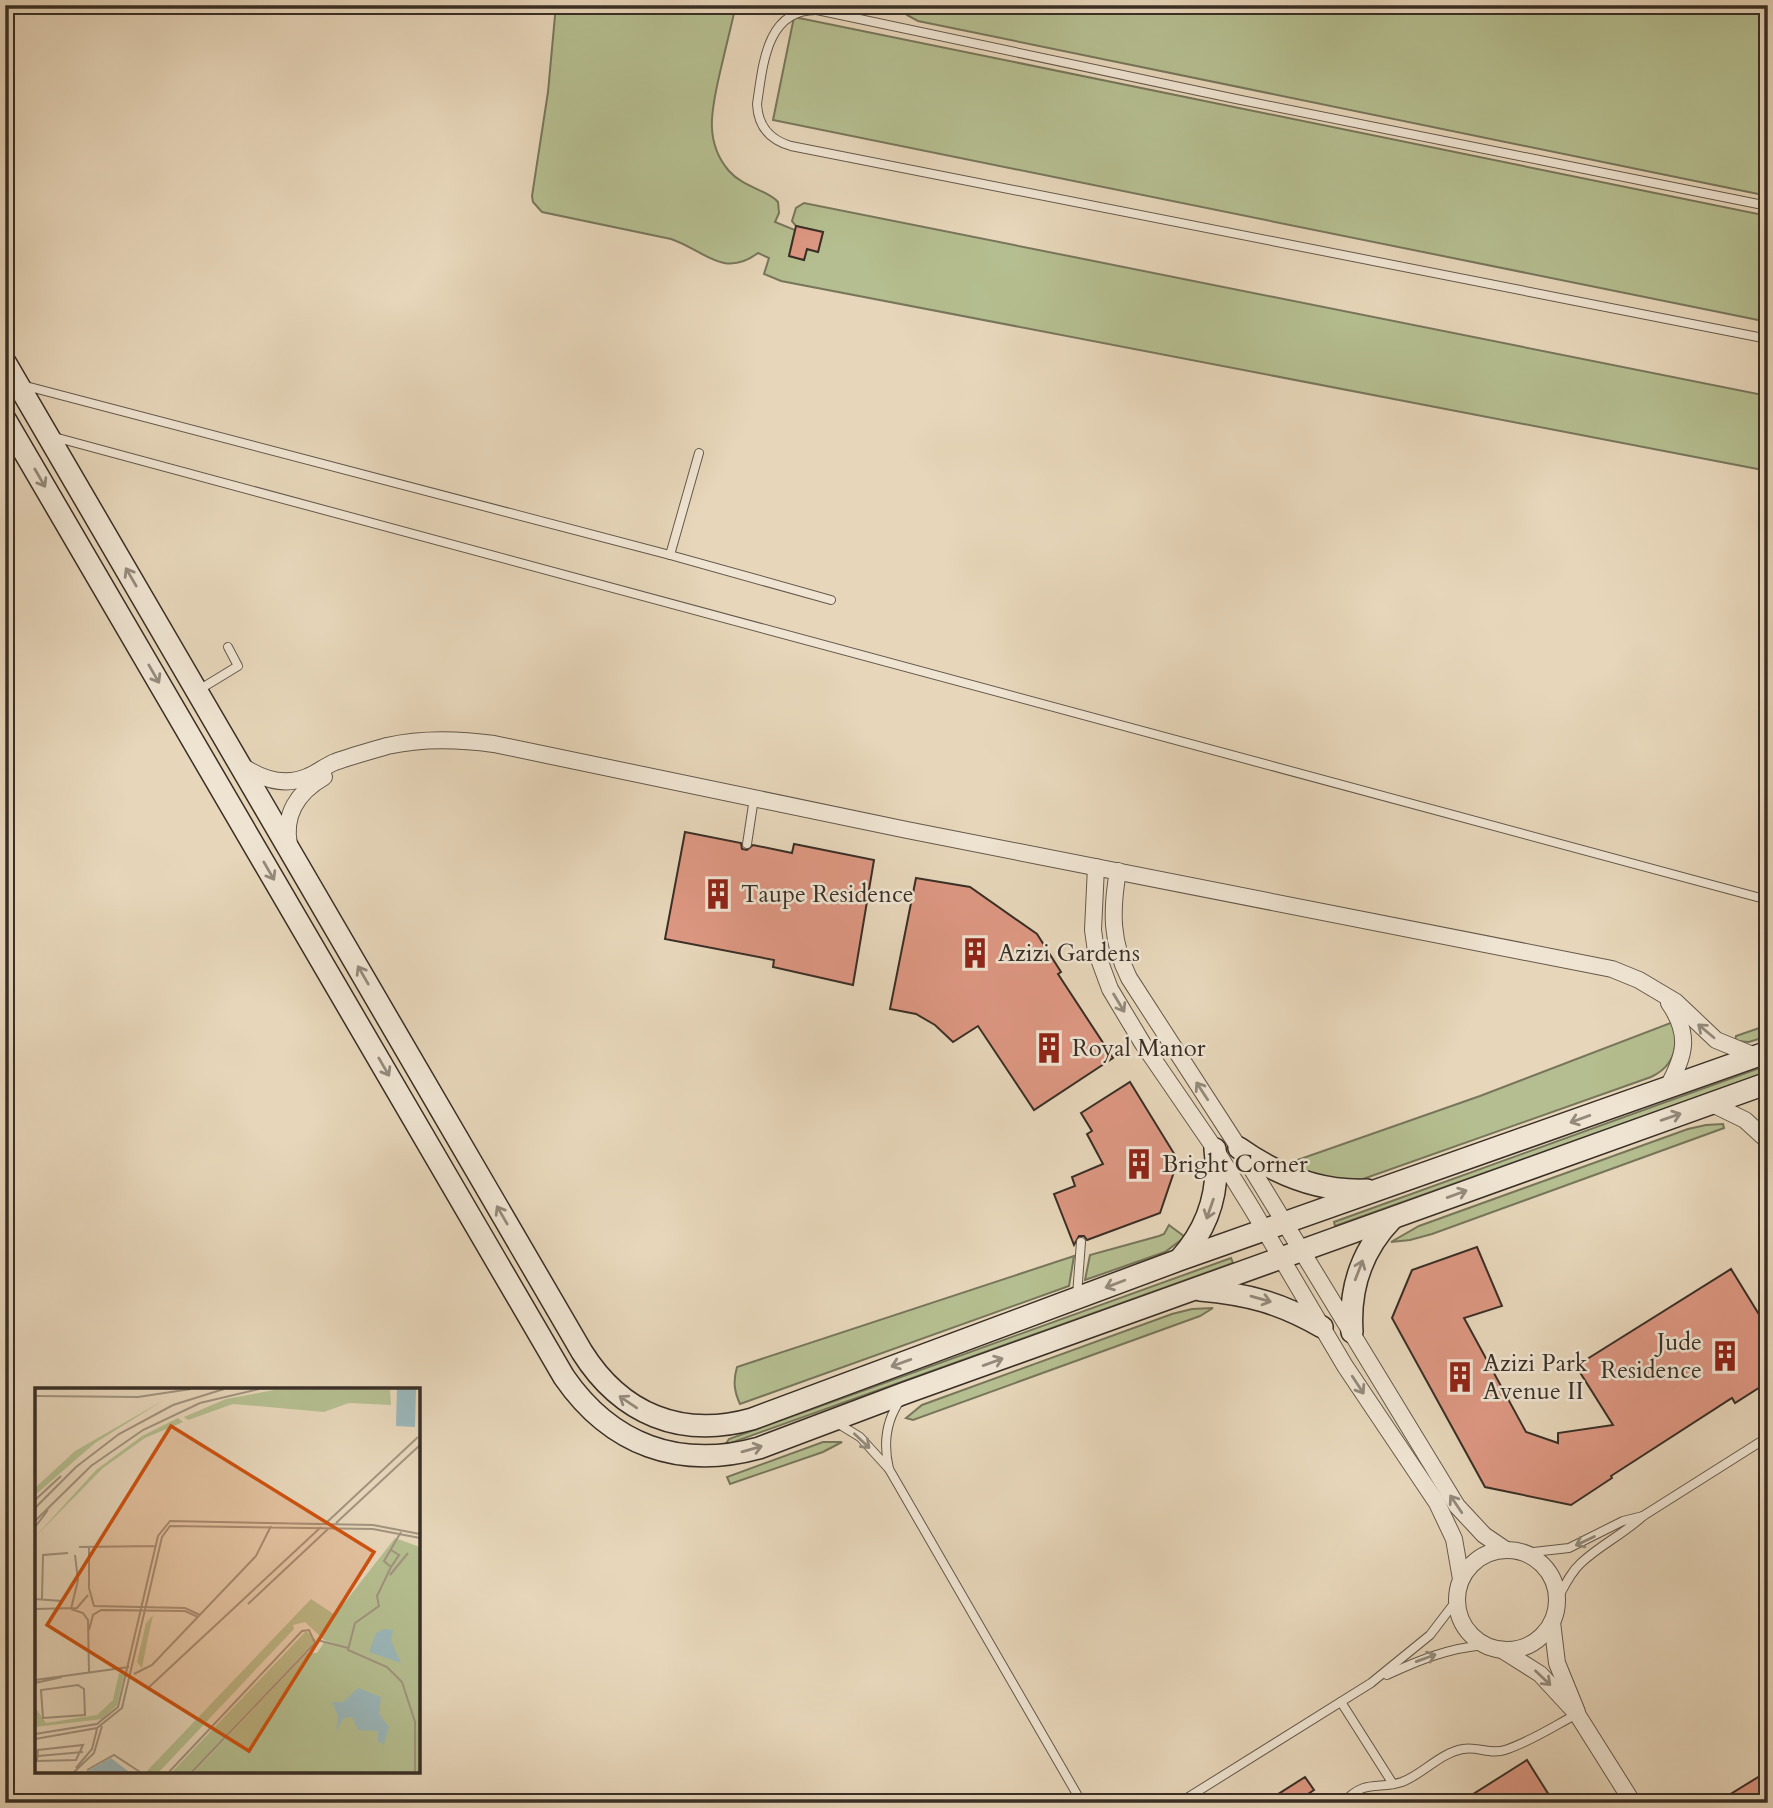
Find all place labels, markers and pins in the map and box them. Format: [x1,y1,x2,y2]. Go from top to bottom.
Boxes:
building icon: Taupe Residence [701,877,735,911]
place label: Taupe Residence [741,878,914,911]
building icon: Azizi Gardens [958,936,992,970]
place label: Azizi Gardens [998,937,1140,970]
building icon: Royal Manor [1032,1031,1066,1065]
place label: Royal Manor [1072,1032,1206,1065]
building icon: Bright Corner [1122,1147,1156,1181]
place label: Bright Corner [1162,1148,1308,1181]
place label: Jude Residence [1601,1326,1702,1387]
building icon: Jude Residence [1708,1339,1742,1373]
place label: Azizi Park Avenue II [1483,1347,1588,1408]
building icon: Azizi Park Avenue II [1443,1360,1477,1394]

